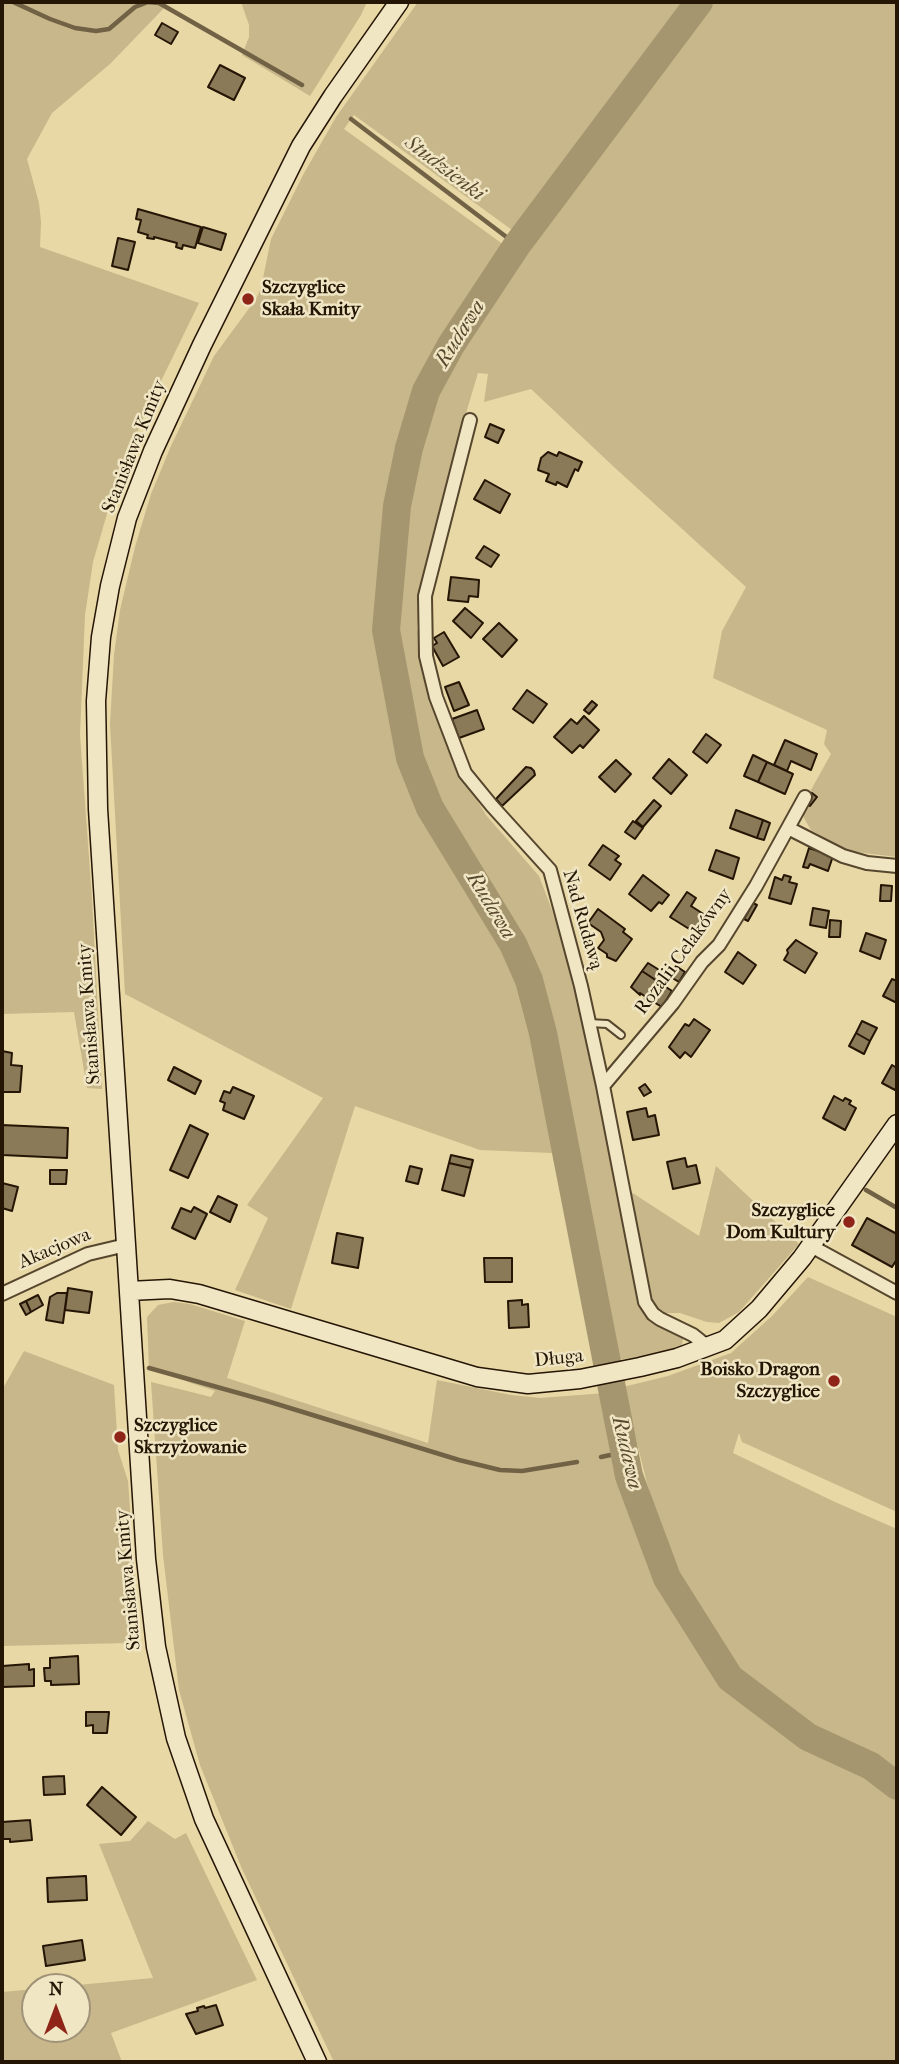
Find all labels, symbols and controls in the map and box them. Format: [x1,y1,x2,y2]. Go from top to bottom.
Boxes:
water label: Studzienki [399,131,489,207]
place label: Szczyglice Skała Kmity [262,277,360,321]
marker: Szczyglice Skała Kmity [240,291,256,307]
water label: Rudawa [431,296,491,372]
street label: Stanisława Kmity [98,377,172,517]
street label: Nad Rudawą [557,867,607,973]
water label: Rudawa [460,868,520,944]
street label: Rozalii Celakówny [631,884,737,1020]
street label: Stanisława Kmity [74,943,106,1085]
place label: Szczyglice Dom Kultury [726,1200,835,1244]
marker: Szczyglice Dom Kultury [841,1214,857,1230]
street label: Akacjowa [16,1224,94,1274]
street label: Długa [533,1345,585,1373]
place label: Boisko Dragon Szczyglice [700,1359,820,1403]
marker: Boisko Dragon Szczyglice [826,1373,842,1389]
water label: Rudawa [605,1414,647,1492]
place label: Szczyglice Skrzyżowanie [134,1415,247,1459]
marker: Szczyglice Skrzyżowanie [112,1429,128,1445]
street label: Stanisława Kmity [111,1509,147,1651]
north arrow [21,1973,91,2043]
text: N [49,1978,63,2000]

